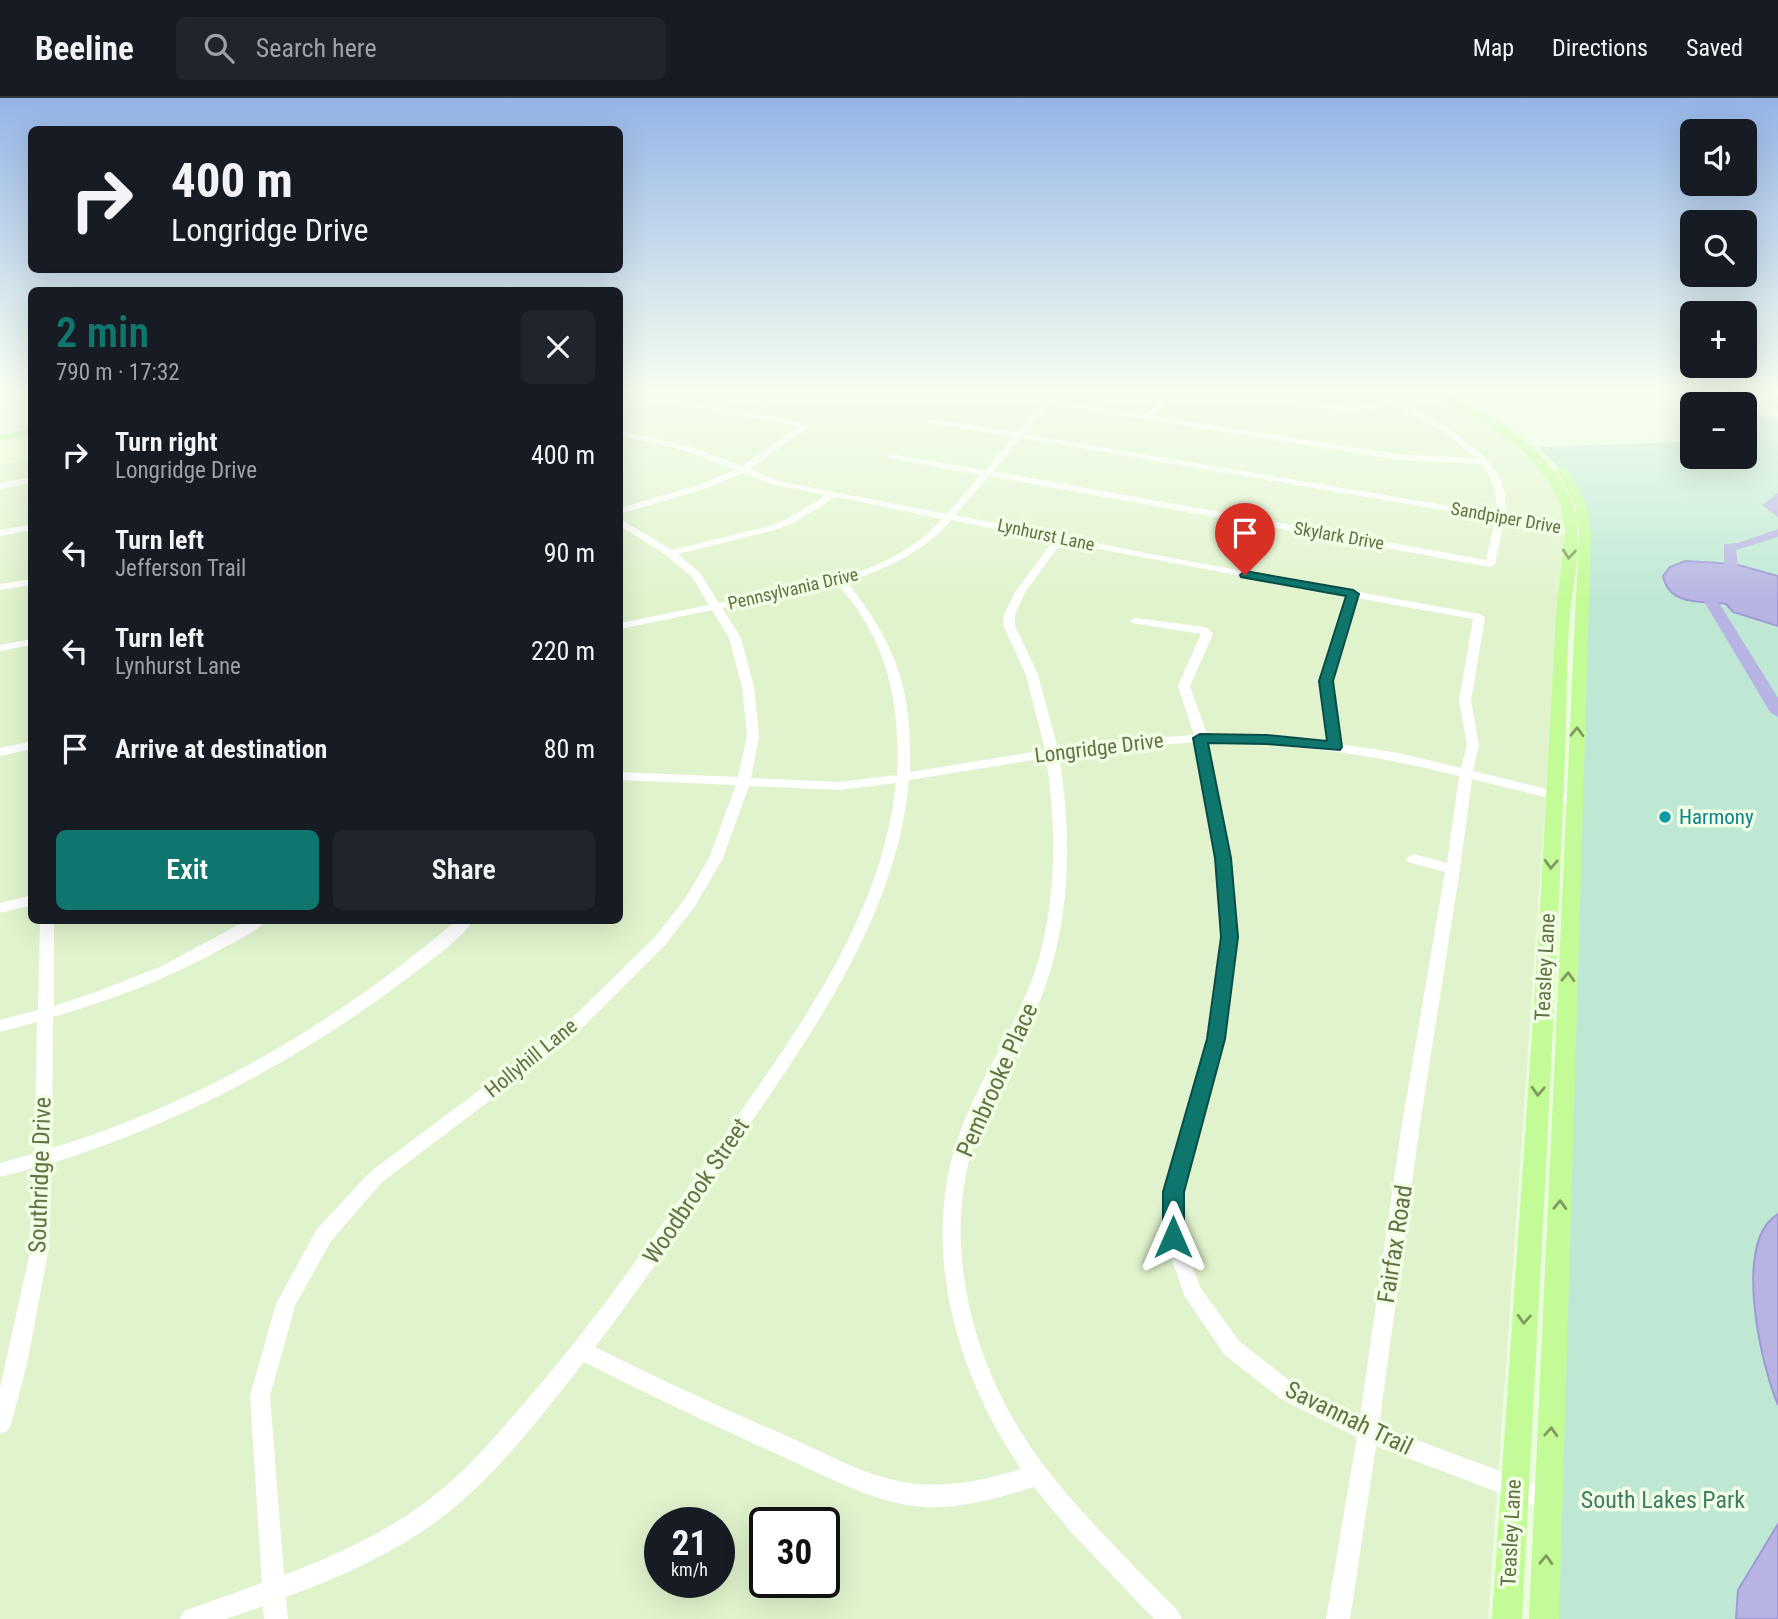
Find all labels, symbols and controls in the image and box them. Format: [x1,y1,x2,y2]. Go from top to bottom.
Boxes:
search box [176,17,666,80]
text: Beeline [35,29,134,68]
icon: search [200,29,238,67]
text: Search here [256,33,377,63]
text: Map [1473,34,1514,62]
text: Directions [1552,34,1648,62]
text: Saved [1686,34,1743,62]
map controls [1680,119,1757,469]
button: sound [1680,119,1757,196]
text: 400 m [171,152,293,209]
icon: right [56,154,147,245]
button: search [1680,210,1757,287]
text: Longridge Drive [171,211,369,249]
button: + [1680,301,1757,378]
text: 2 min [56,308,149,357]
button: close [521,310,595,384]
text: 790 m · 17:32 [56,359,180,386]
button: − [1680,392,1757,469]
text: Turn right [115,427,217,457]
icon: right [56,436,94,474]
text: 400 m [531,440,595,470]
text: Longridge Drive [115,457,257,484]
street label: Sandpiper Drive [1449,497,1563,538]
pin [1215,503,1275,575]
street label: Lynhurst Lane [996,514,1096,555]
icon: arrive [1226,514,1264,552]
street label: Skylark Drive [1292,517,1386,554]
text: Turn left [115,525,204,555]
icon: left [56,534,94,572]
text: 90 m [544,538,595,568]
one-way arrow [1562,549,1577,560]
text: Jefferson Trail [115,555,246,582]
street label: Pennsylvania Drive [726,563,860,614]
text: Turn left [115,623,204,653]
icon: left [56,632,94,670]
text: 220 m [531,636,595,666]
text: Lynhurst Lane [115,653,241,680]
one-way arrow [1569,726,1584,737]
street label: Longridge Drive [1033,728,1165,768]
icon: arrive [56,730,94,768]
text: Arrive at destination [115,734,327,764]
text: 80 m [544,734,595,764]
place label: Harmony [1679,805,1754,829]
marker: Harmony [1657,809,1673,825]
button: Exit [56,830,319,910]
button: Share [333,830,595,910]
one-way arrow [1544,859,1559,870]
street label: Teasley Lane [1530,913,1560,1021]
one-way arrow [1561,972,1576,983]
street label: Pembrooke Place [951,999,1043,1161]
street label: Hollyhill Lane [480,1014,582,1102]
one-way arrow [1530,1086,1545,1097]
street label: Southridge Drive [23,1097,57,1253]
street label: Woodbrook Street [637,1113,755,1269]
street label: Fairfax Road [1372,1183,1418,1305]
one-way arrow [1553,1199,1568,1210]
position arrow [1136,1200,1210,1274]
one-way arrow [1517,1313,1532,1324]
street label: Savannah Trail [1281,1375,1417,1461]
one-way arrow [1543,1426,1558,1437]
street label: Teasley Lane [1496,1479,1526,1587]
park label: South Lakes Park [1581,1486,1745,1514]
speed limit sign: 30 [749,1507,840,1598]
text: 21 [672,1523,707,1564]
one-way arrow [1539,1554,1554,1565]
text: km/h [671,1559,708,1580]

